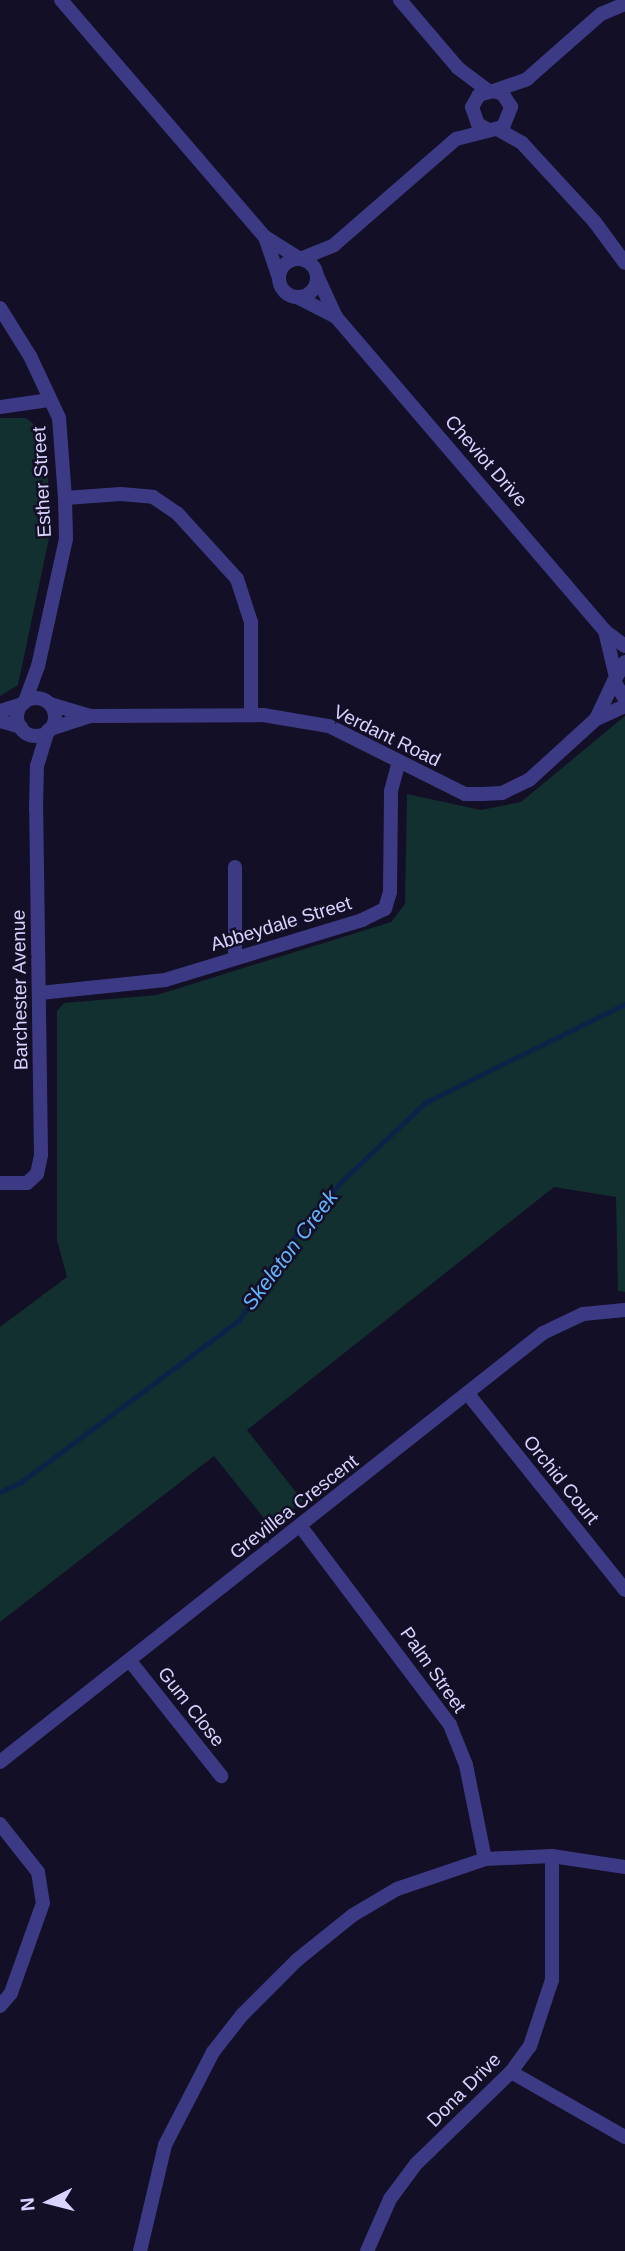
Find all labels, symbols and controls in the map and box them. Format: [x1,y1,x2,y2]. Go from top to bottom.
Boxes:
street label: Cheviot Drive [440,410,532,512]
street label: Esther Street [28,426,56,538]
street label: Verdant Road [330,700,444,772]
street label: Abbeydale Street [208,892,354,956]
street label: Barchester Avenue [7,909,33,1071]
water label: Skeleton Creek [237,1185,343,1315]
street label: Orchid Court [518,1431,604,1529]
street label: Grevillea Crescent [225,1450,363,1564]
street label: Palm Street [395,1623,471,1717]
street label: Gum Close [153,1663,229,1751]
street label: Dona Drive [422,2048,506,2132]
north arrow [14,2167,84,2237]
text: N [16,2196,39,2212]

